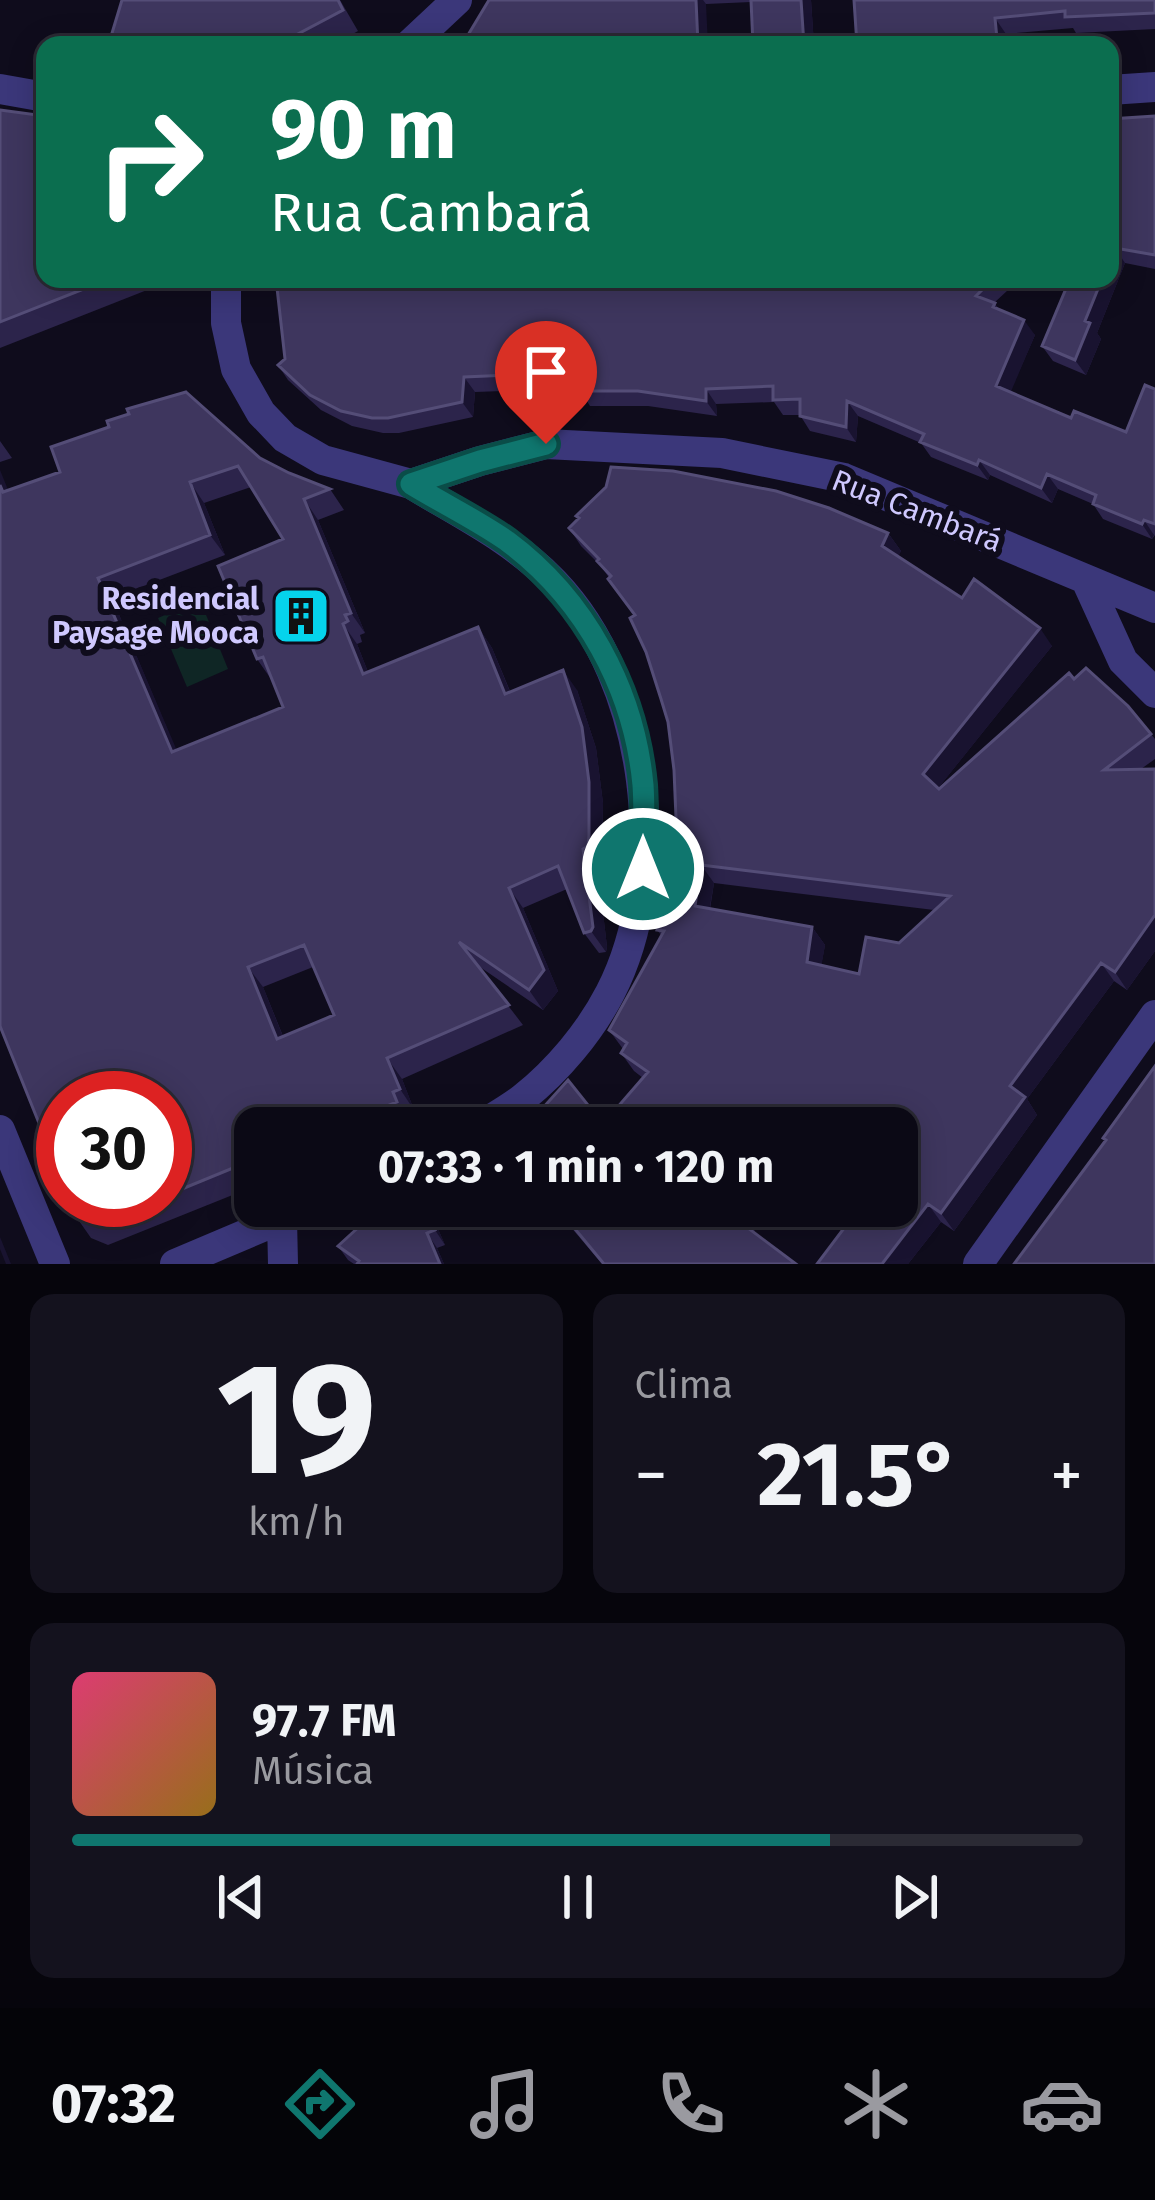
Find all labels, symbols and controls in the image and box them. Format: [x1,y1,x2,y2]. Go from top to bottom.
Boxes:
text: 90 m [270,79,457,180]
icon: right [72,84,228,240]
text: Rua Cambará [270,181,592,245]
pin [495,321,597,444]
icon: arrive [513,339,579,405]
street label: Rua Cambará [827,462,1007,560]
place label: Residencial Paysage Mooca [52,581,259,651]
building icon: Residencial Paysage Mooca [270,585,332,647]
position arrow [580,806,706,932]
speed limit sign: 30 [36,1071,192,1227]
text: 07:33 · 1 min · 120 m [378,1140,774,1194]
text: 19 [216,1327,376,1514]
text: Clima [635,1362,733,1408]
text: 21.5° [757,1421,960,1529]
text: − [635,1436,668,1515]
text: + [1050,1436,1083,1515]
text: km/h [248,1499,345,1545]
text: 97.7 FM [252,1694,396,1748]
text: Música [252,1748,374,1794]
icon: previous [208,1864,274,1930]
icon: pause [545,1864,611,1930]
icon: next [882,1864,948,1930]
icon: directions [278,2062,362,2146]
icon: music [463,2062,547,2146]
icon: phone [649,2062,733,2146]
icon: climate [834,2062,918,2146]
icon: car [1020,2062,1104,2146]
text: 07:32 [51,2072,176,2136]

